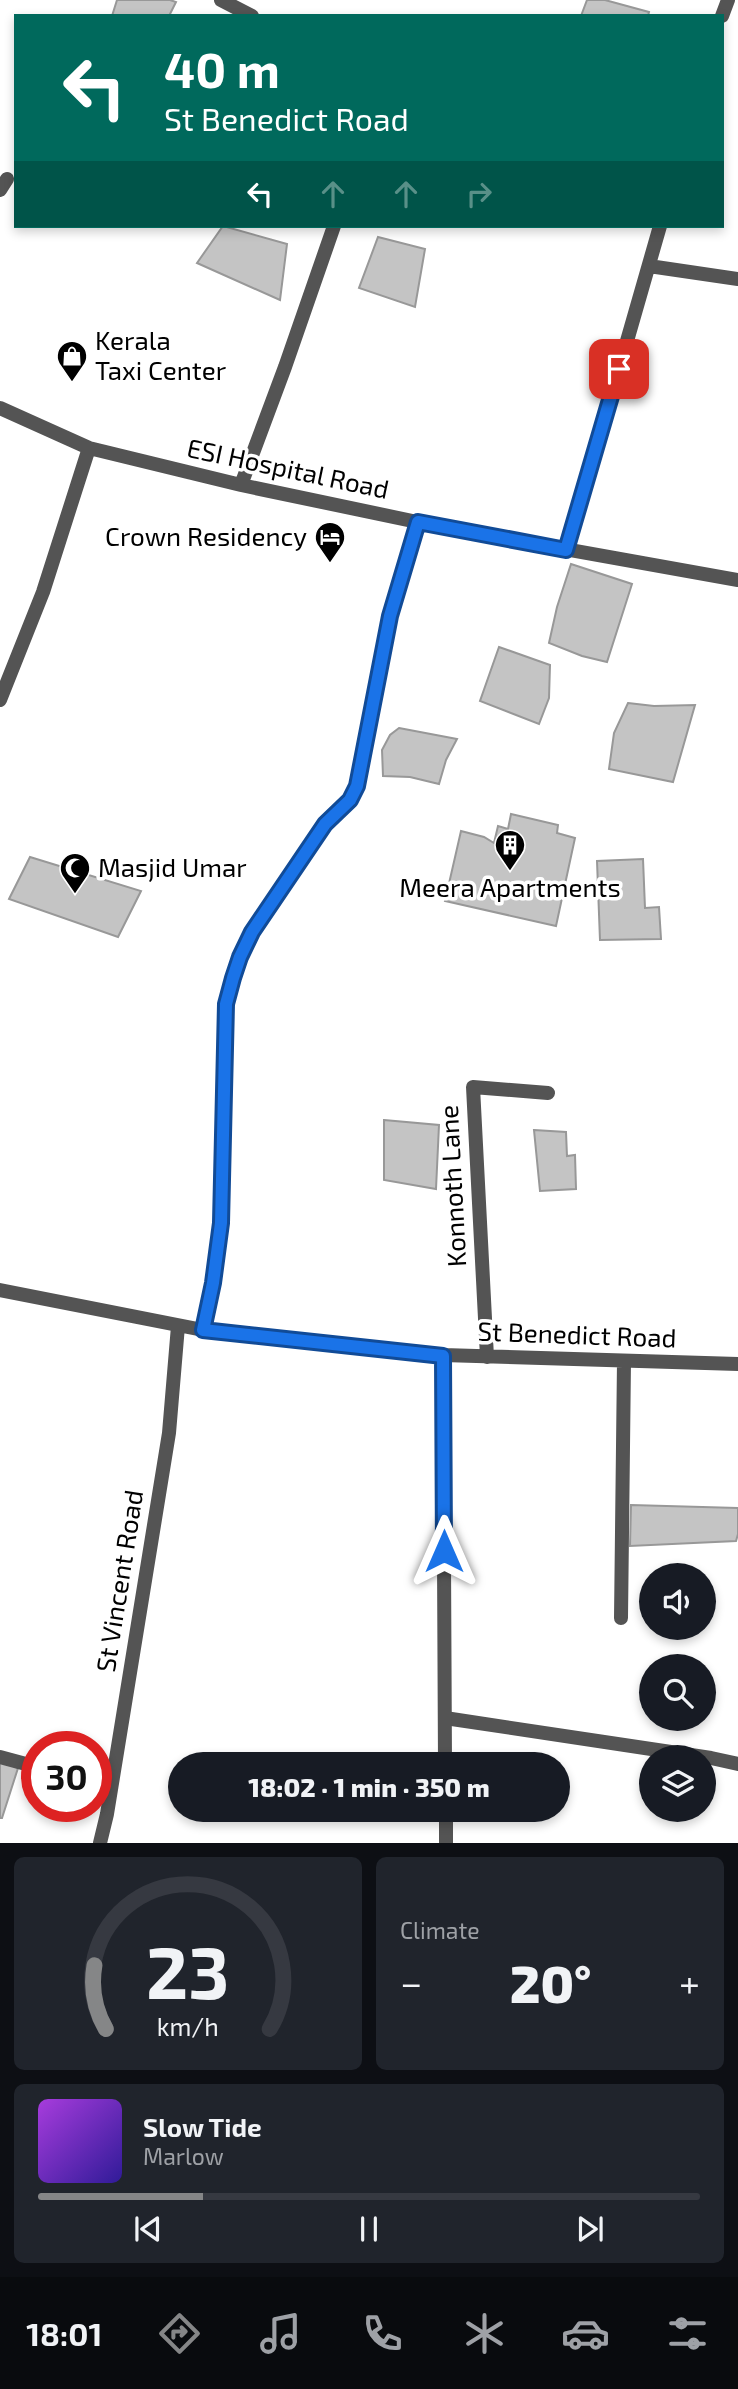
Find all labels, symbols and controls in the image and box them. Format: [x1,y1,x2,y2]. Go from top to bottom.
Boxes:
text: 40 m [164,39,280,98]
icon: left [49,42,140,133]
text: St Benedict Road [164,99,409,137]
icon: left [241,175,279,213]
icon: ahead [314,175,352,213]
icon: ahead [387,175,425,213]
icon: right [460,175,498,213]
place label: Kerala Taxi Center [95,324,226,385]
shop icon: Kerala Taxi Center [55,339,89,383]
pin [589,339,649,399]
icon: arrive [600,350,638,388]
street label: ESI Hospital Road [185,431,392,504]
place label: Crown Residency [105,520,307,551]
hotel icon: Crown Residency [313,520,347,564]
building icon: Meera Apartments [493,828,527,872]
mosque icon: Masjid Umar [58,851,92,895]
place label: Masjid Umar [98,851,247,882]
place label: Meera Apartments [399,871,621,902]
street label: Konnoth Lane [432,1104,471,1268]
street label: St Benedict Road [477,1315,677,1352]
street label: St Vincent Road [89,1487,148,1674]
position arrow [407,1514,481,1588]
map controls [639,1563,716,1822]
button: sound [639,1563,716,1640]
button: search [639,1654,716,1731]
speed limit sign: 30 [21,1731,112,1822]
button: layers [639,1745,716,1822]
text: 18:02 · 1 min · 350 m [248,1771,490,1802]
text: Climate [400,1916,480,1944]
text: 23 [146,1927,230,2015]
text: 20° [510,1951,591,2013]
text: − [400,1959,422,2005]
text: + [679,1959,700,2005]
text: km/h [157,2011,219,2041]
text: Slow Tide [143,2111,262,2142]
text: Marlow [143,2142,224,2170]
icon: previous [129,2210,167,2248]
icon: pause [350,2210,388,2248]
icon: next [571,2210,609,2248]
icon: directions [155,2309,204,2358]
icon: music [256,2309,305,2358]
icon: phone [358,2309,407,2358]
icon: climate [460,2309,509,2358]
icon: car [561,2309,610,2358]
icon: filters [663,2309,712,2358]
text: 18:01 [26,2314,102,2352]

